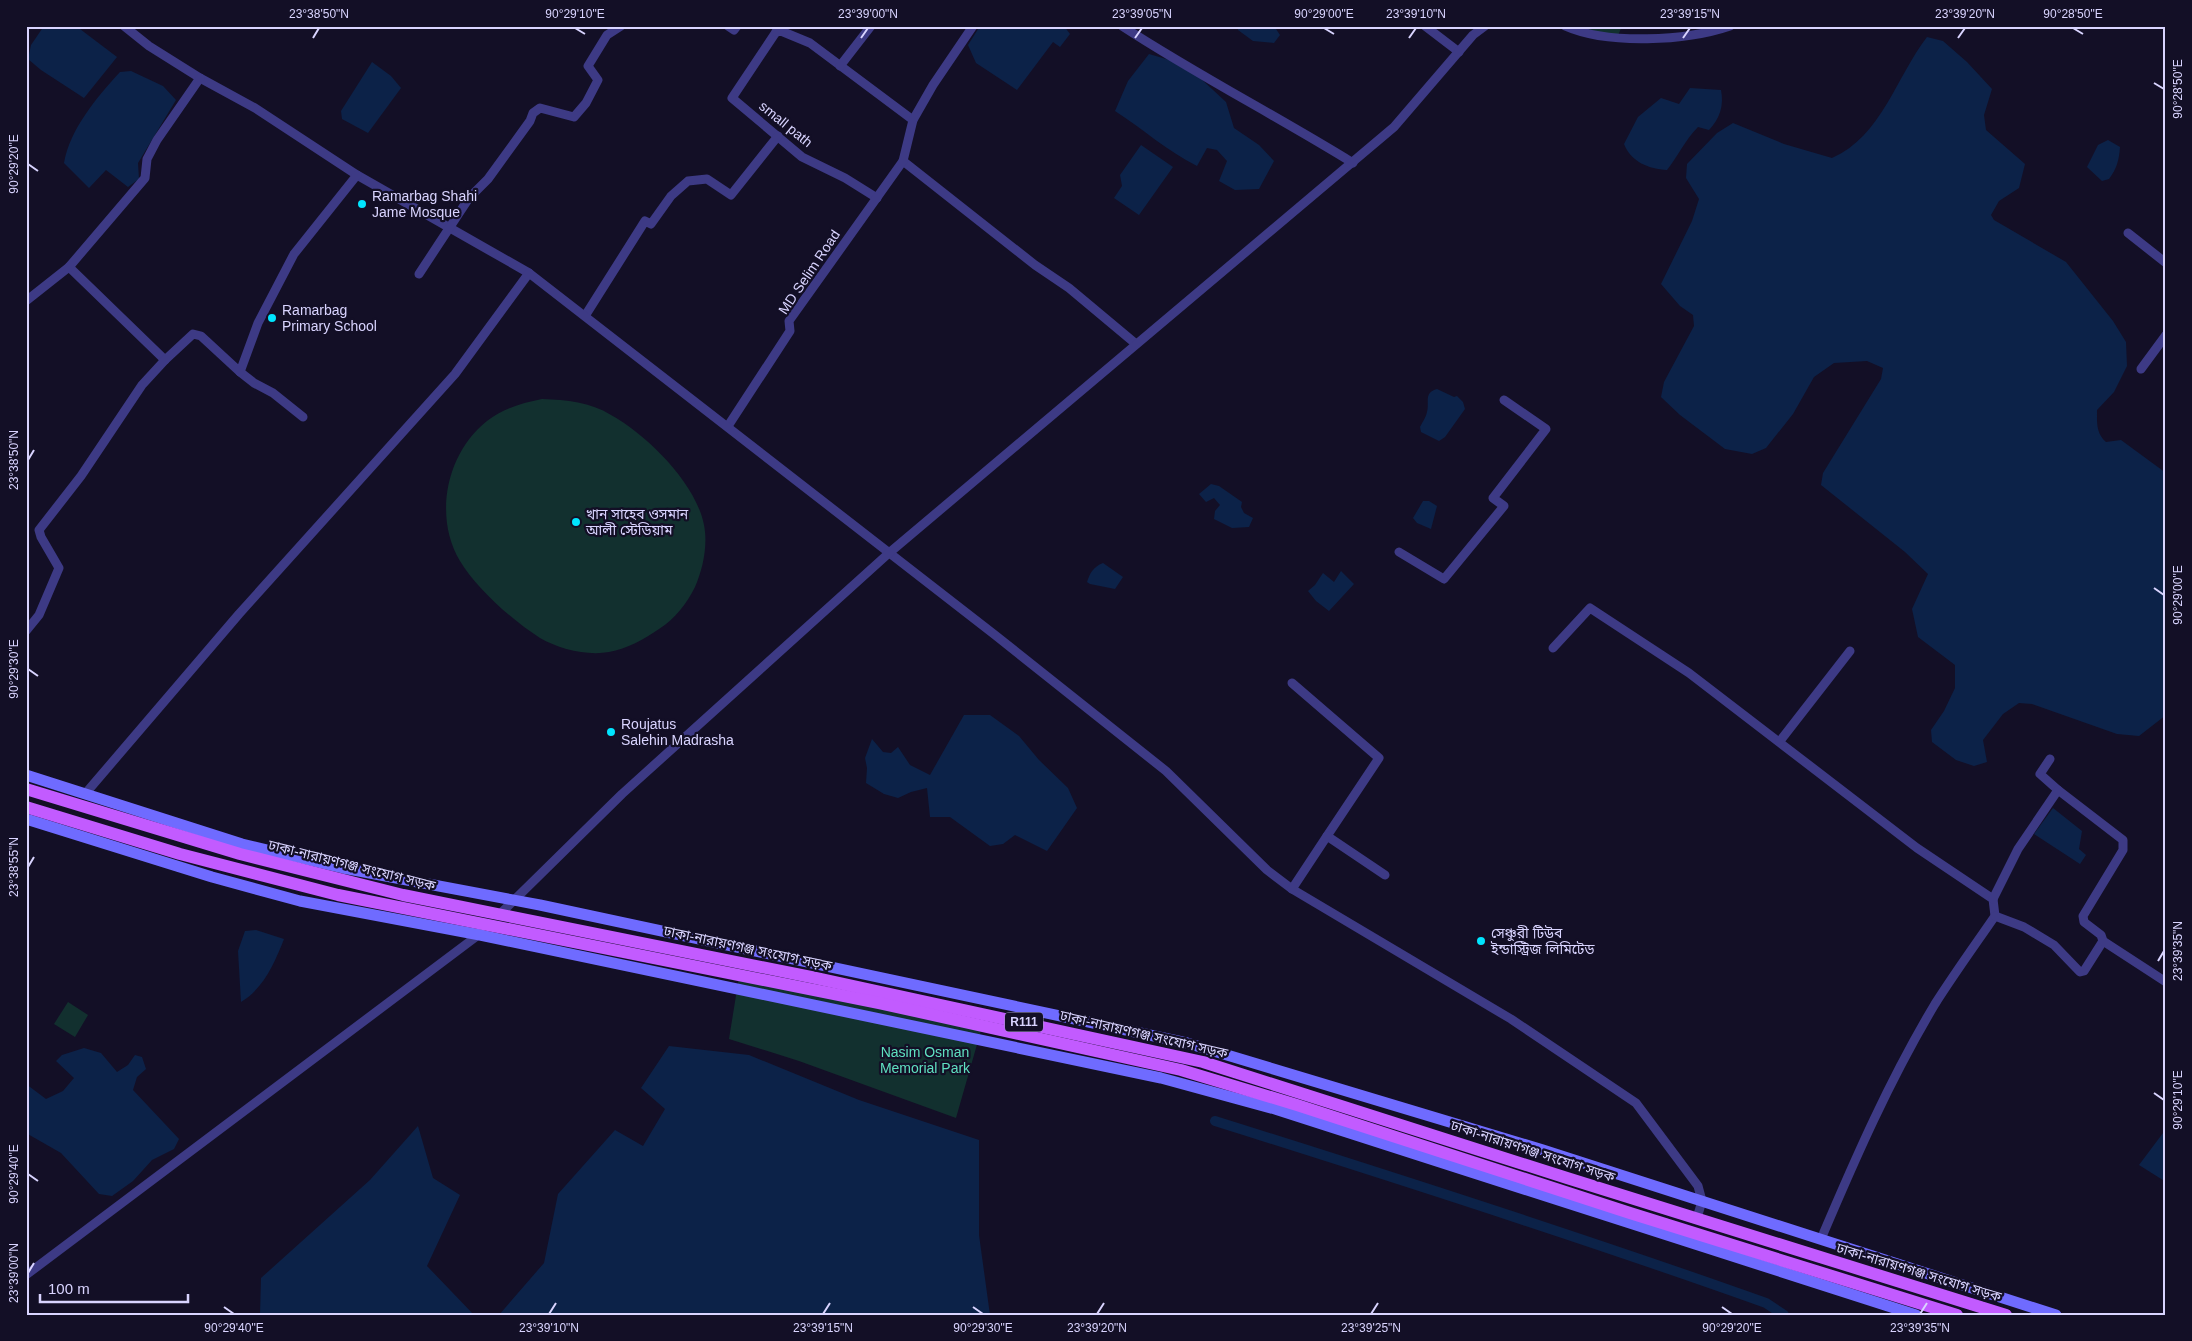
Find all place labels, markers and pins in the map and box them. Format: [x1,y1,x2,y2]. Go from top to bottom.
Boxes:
place label: Ramarbag Shahi Jame Mosque [372,188,477,220]
marker: Ramarbag Shahi Jame Mosque [356,198,368,210]
place label: Ramarbag Primary School [282,302,377,334]
marker: Ramarbag Primary School [266,312,278,324]
place label: খান সাহেব ওসমান আলী স্টেডিয়াম [585,506,689,538]
marker: খান সাহেব ওসমান আলী স্টেডিয়াম [570,516,582,528]
place label: Roujatus Salehin Madrasha [621,716,734,748]
marker: Roujatus Salehin Madrasha [605,726,617,738]
place label: সেঞ্চুরী টিউব ইন্ডাস্ট্রিজ লিমিটেড [1490,925,1595,957]
marker: সেঞ্চুরী টিউব ইন্ডাস্ট্রিজ লিমিটেড [1475,935,1487,947]

